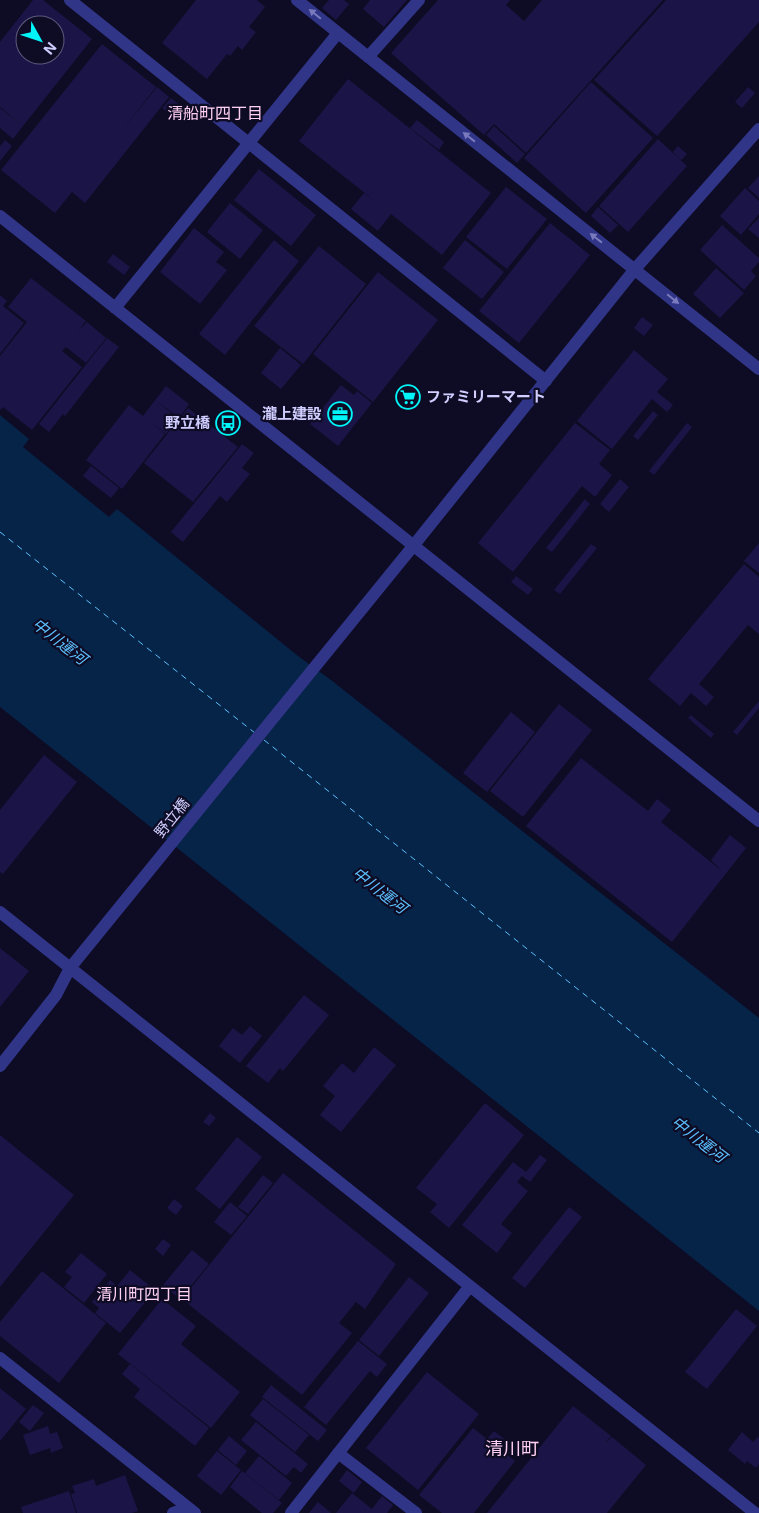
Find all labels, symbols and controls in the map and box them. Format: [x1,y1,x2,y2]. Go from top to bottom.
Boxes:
one-way arrow [308,9,321,20]
north arrow [15,15,65,65]
text: N [40,39,60,58]
district label: 清船町四丁目 [167,103,263,123]
one-way arrow [463,132,476,143]
one-way arrow [590,233,603,244]
one-way arrow [666,294,679,305]
supermarket icon: ファミリーマート [395,384,421,410]
place label: ファミリーマート [426,387,546,406]
office icon: 瀧上建設 [327,401,353,427]
place label: 瀧上建設 [262,404,322,423]
bus stop icon: 野立橋 [215,410,241,436]
place label: 野立橋 [165,413,211,432]
water label: 中川運河 [29,613,94,670]
street label: 野立橋 [150,794,193,841]
water label: 中川運河 [349,862,414,919]
water label: 中川運河 [668,1111,733,1168]
district label: 清川町四丁目 [96,1284,192,1304]
district label: 清川町 [485,1438,539,1459]

